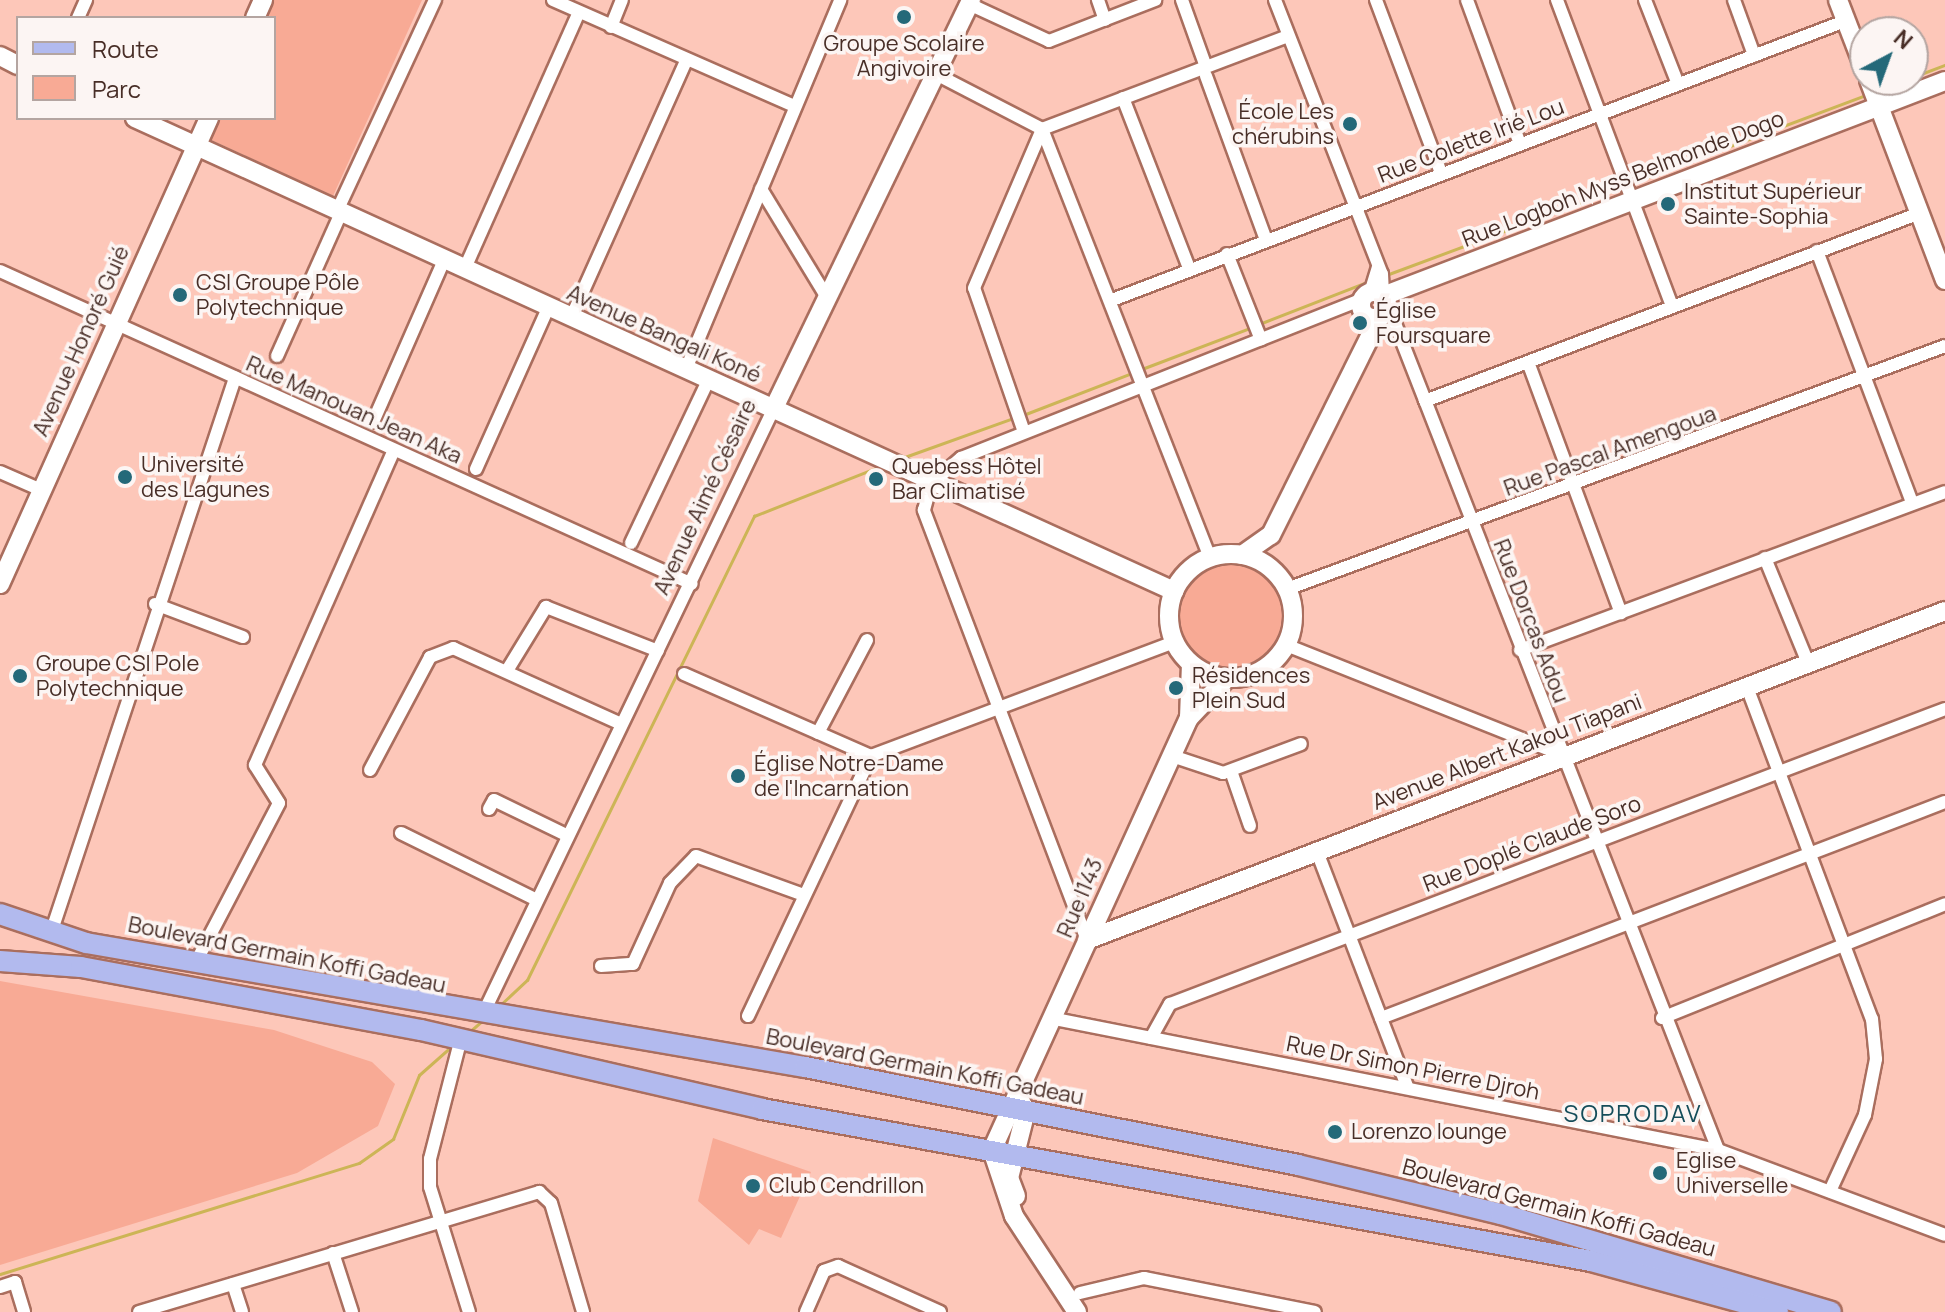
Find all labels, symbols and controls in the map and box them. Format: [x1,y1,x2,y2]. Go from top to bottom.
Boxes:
marker: Groupe Scolaire Angivoire [895,8,913,26]
legend [16,16,276,120]
north arrow [1849,16,1929,96]
text: N [1888,23,1919,56]
place label: Groupe Scolaire Angivoire [823,30,985,82]
text: Route [92,32,159,65]
text: Parc [92,72,141,105]
street label: Rue Colette Irié Lou [1374,93,1568,189]
place label: École Les chérubins [1232,98,1334,150]
street label: Rue Logboh Myss Belmonde Dogo [1458,105,1788,253]
marker: École Les chérubins [1341,115,1359,133]
place label: Institut Supérieur Sainte-Sophia [1684,178,1862,230]
marker: Institut Supérieur Sainte-Sophia [1659,195,1677,213]
street label: Avenue Honoré Guié [27,242,135,440]
place label: CSI Groupe Pôle Polytechnique [196,269,359,320]
street label: Avenue Bangali Koné [563,279,765,389]
marker: CSI Groupe Pôle Polytechnique [171,286,189,304]
place label: Église Foursquare [1376,297,1491,348]
marker: Église Foursquare [1351,314,1369,332]
street label: Rue Manouan Jean Aka [242,351,466,469]
street label: Avenue Aimé Césaire [648,395,762,599]
street label: Rue Pascal Amengoua [1500,400,1720,502]
place label: Université des Lagunes [141,451,270,502]
place label: Quebess Hôtel Bar Climatisé [892,453,1042,504]
marker: Université des Lagunes [116,468,134,486]
marker: Quebess Hôtel Bar Climatisé [867,470,885,488]
street label: Rue Dorcas Adou [1488,536,1574,706]
place label: Groupe CSI Pole Polytechnique [36,650,199,702]
place label: Résidences Plein Sud [1192,662,1310,714]
marker: Groupe CSI Pole Polytechnique [11,667,29,685]
marker: Résidences Plein Sud [1167,679,1185,697]
street label: Avenue Albert Kakou Tiapani [1369,688,1645,816]
place label: Église Notre-Dame de l'Incarnation [754,750,944,802]
marker: Église Notre-Dame de l'Incarnation [729,767,747,785]
street label: Rue Doplé Claude Soro [1419,790,1645,898]
street label: Rue I143 [1052,855,1108,941]
street label: Boulevard Germain Koffi Gadeau [126,911,448,999]
street label: Boulevard Germain Koffi Gadeau [764,1023,1086,1111]
street label: Rue Dr Simon Pierre Djroh [1284,1030,1542,1106]
district label: SOPRODAV [1564,1099,1702,1127]
place label: Lorenzo lounge [1351,1119,1507,1145]
marker: Lorenzo lounge [1326,1123,1344,1141]
place label: Eglise Universelle [1676,1147,1788,1198]
street label: Boulevard Germain Koffi Gadeau [1400,1153,1718,1263]
marker: Eglise Universelle [1651,1164,1669,1182]
place label: Club Cendrillon [769,1173,924,1199]
marker: Club Cendrillon [744,1177,762,1195]

